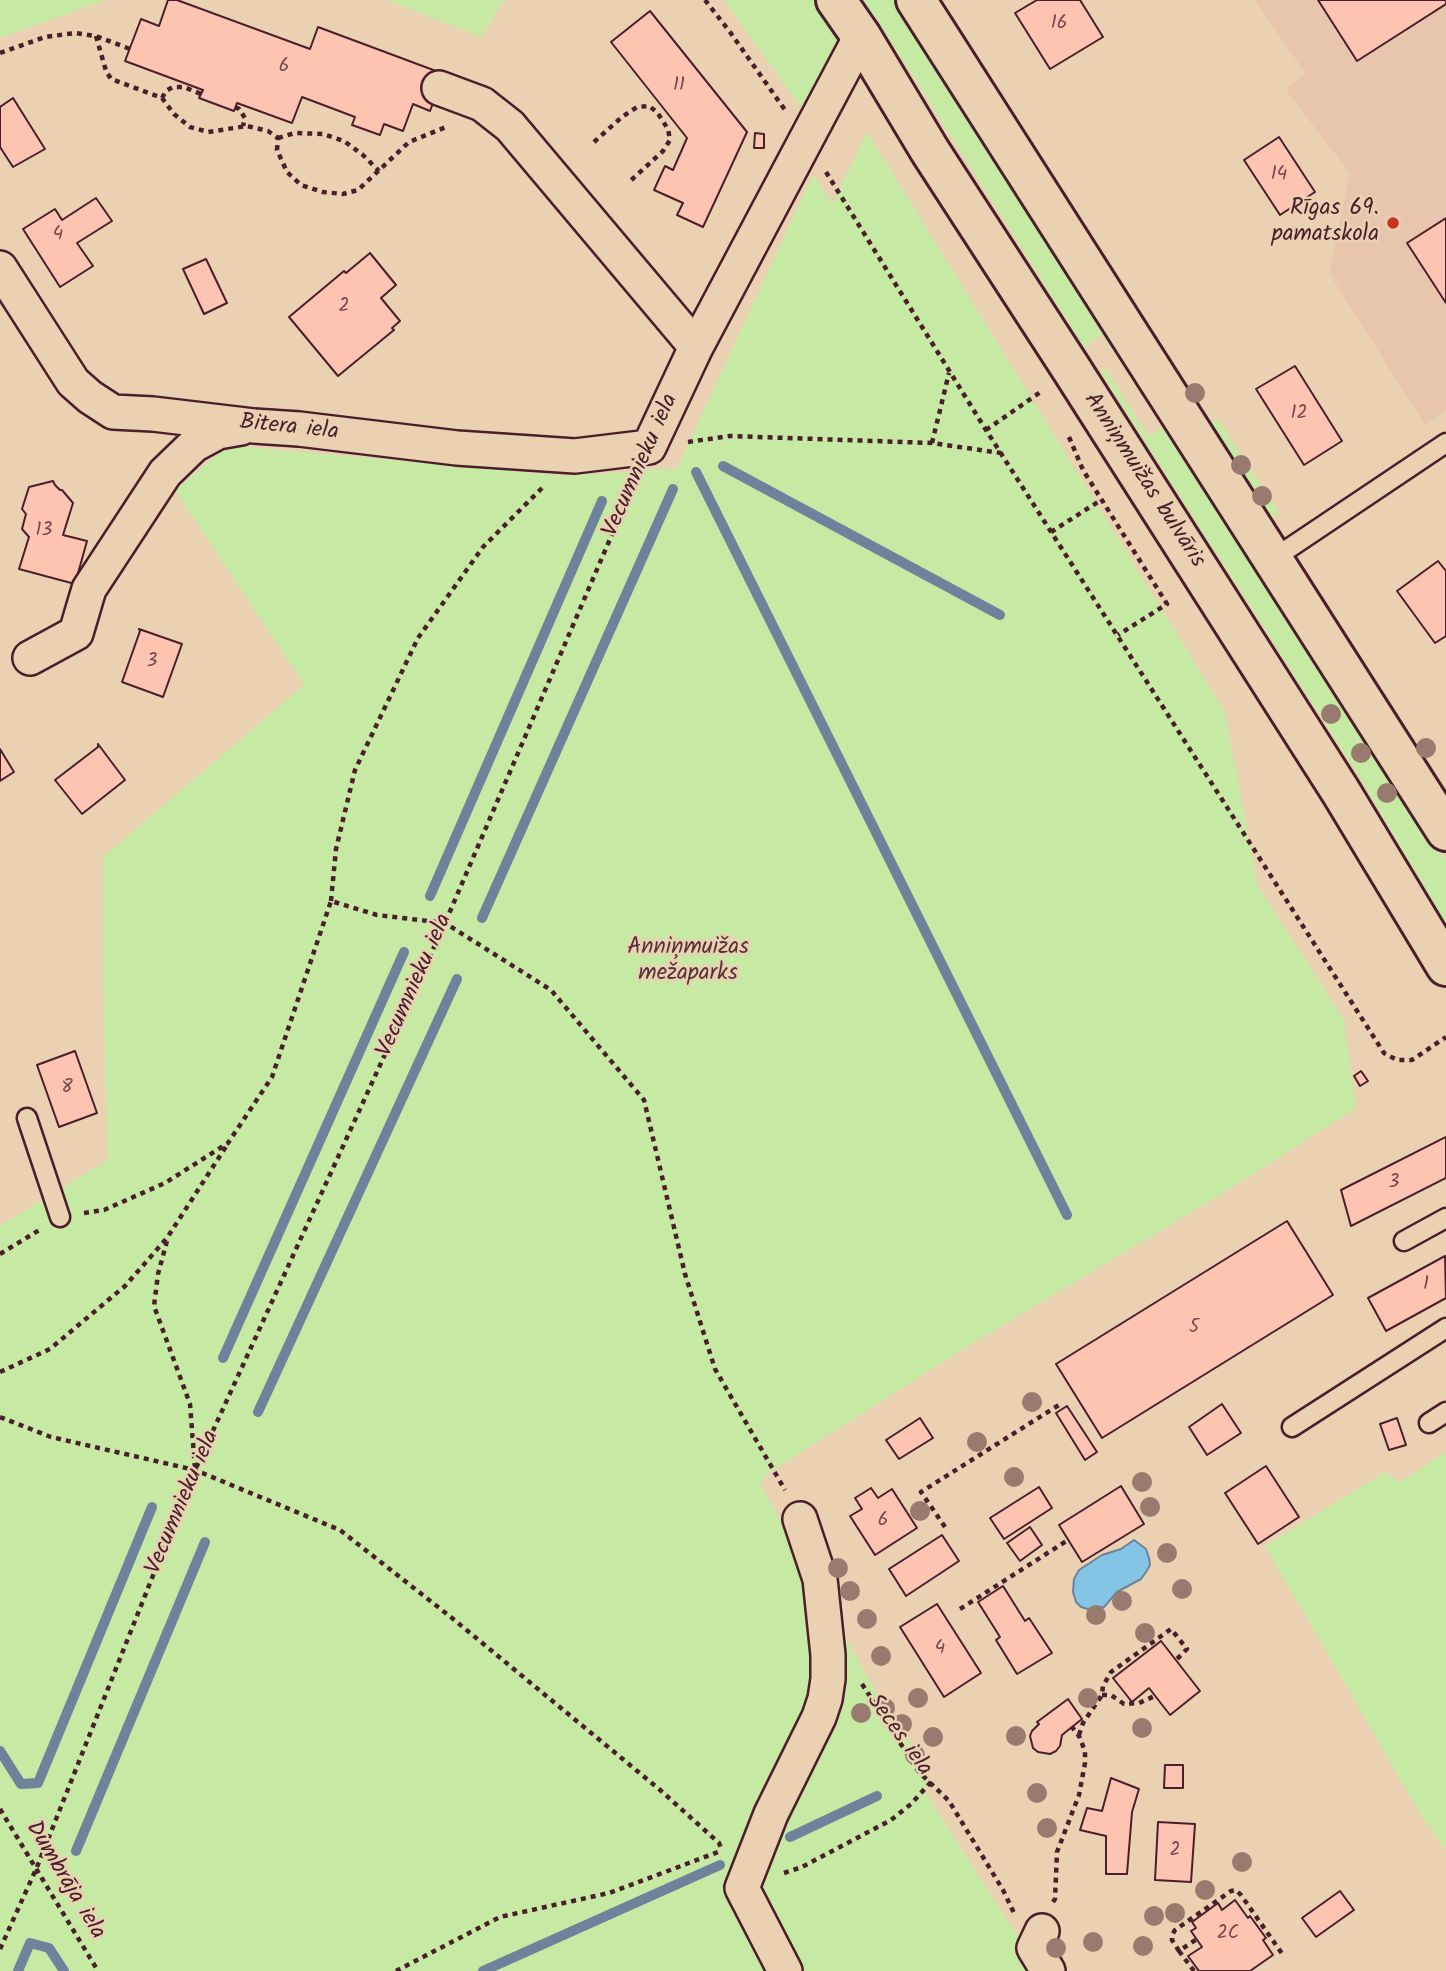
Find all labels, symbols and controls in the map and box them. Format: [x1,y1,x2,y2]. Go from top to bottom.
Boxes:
house number: 16 [1051,14,1067,36]
house number: 6 [279,57,289,79]
house number: 11 [673,76,685,98]
house number: 14 [1271,165,1287,187]
place label: Rīgas 69. pamatskola [1272,196,1379,250]
marker: Rīgas 69. pamatskola [1385,215,1401,231]
house number: 4 [53,225,63,247]
house number: 2 [338,297,350,319]
street label: Anniņmuižas bulvāris [1076,388,1210,574]
street label: Vecumnieku iela [598,390,686,542]
house number: 12 [1290,404,1308,426]
street label: Bitera iela [238,410,340,448]
house number: 13 [36,521,52,543]
house number: 3 [147,652,157,674]
street label: Vecumnieku iela [372,910,460,1062]
park label: Anniņmuižas mežaparks [627,935,749,989]
house number: 8 [61,1078,73,1100]
house number: 3 [1389,1173,1399,1195]
house number: 1 [1423,1275,1429,1297]
house number: 5 [1189,1318,1199,1340]
street label: Vecumnieku iela [141,1427,227,1579]
house number: 6 [878,1511,888,1533]
house number: 4 [935,1639,945,1661]
street label: Seces iela [859,1690,937,1782]
street label: Dumbrāja iela [18,1817,110,1945]
house number: 2 [1169,1841,1181,1863]
house number: 2C [1217,1924,1239,1946]

